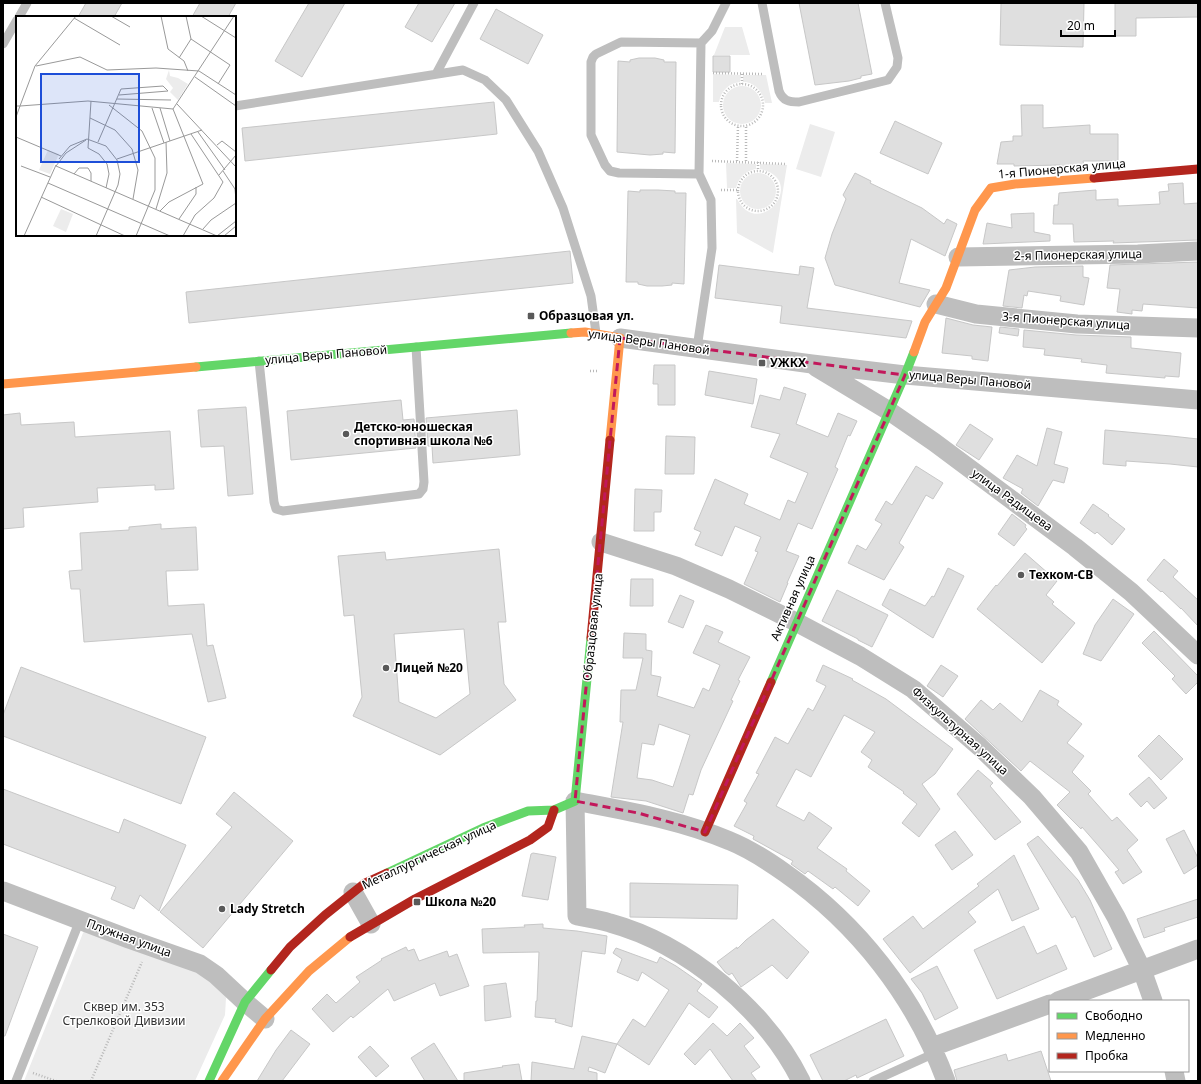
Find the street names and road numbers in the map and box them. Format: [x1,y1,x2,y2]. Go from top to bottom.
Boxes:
street label: 1-я Пионерская улица [997,154,1127,183]
street label: 2-я Пионерская улица [1014,245,1142,264]
street label: 3-я Пионерская улица [1001,308,1131,333]
street label: улица Веры Пановой [587,325,711,358]
street label: улица Веры Пановой [264,341,388,368]
street label: улица Веры Пановой [908,366,1032,393]
street label: улица Радищева [968,464,1056,535]
street label: Активная улица [766,552,819,643]
street label: Образцовая улица [578,572,607,682]
street label: Физкультурная улица [908,683,1012,779]
street label: Металлургическая улица [359,816,499,893]
street label: Плужная улица [84,914,174,961]

